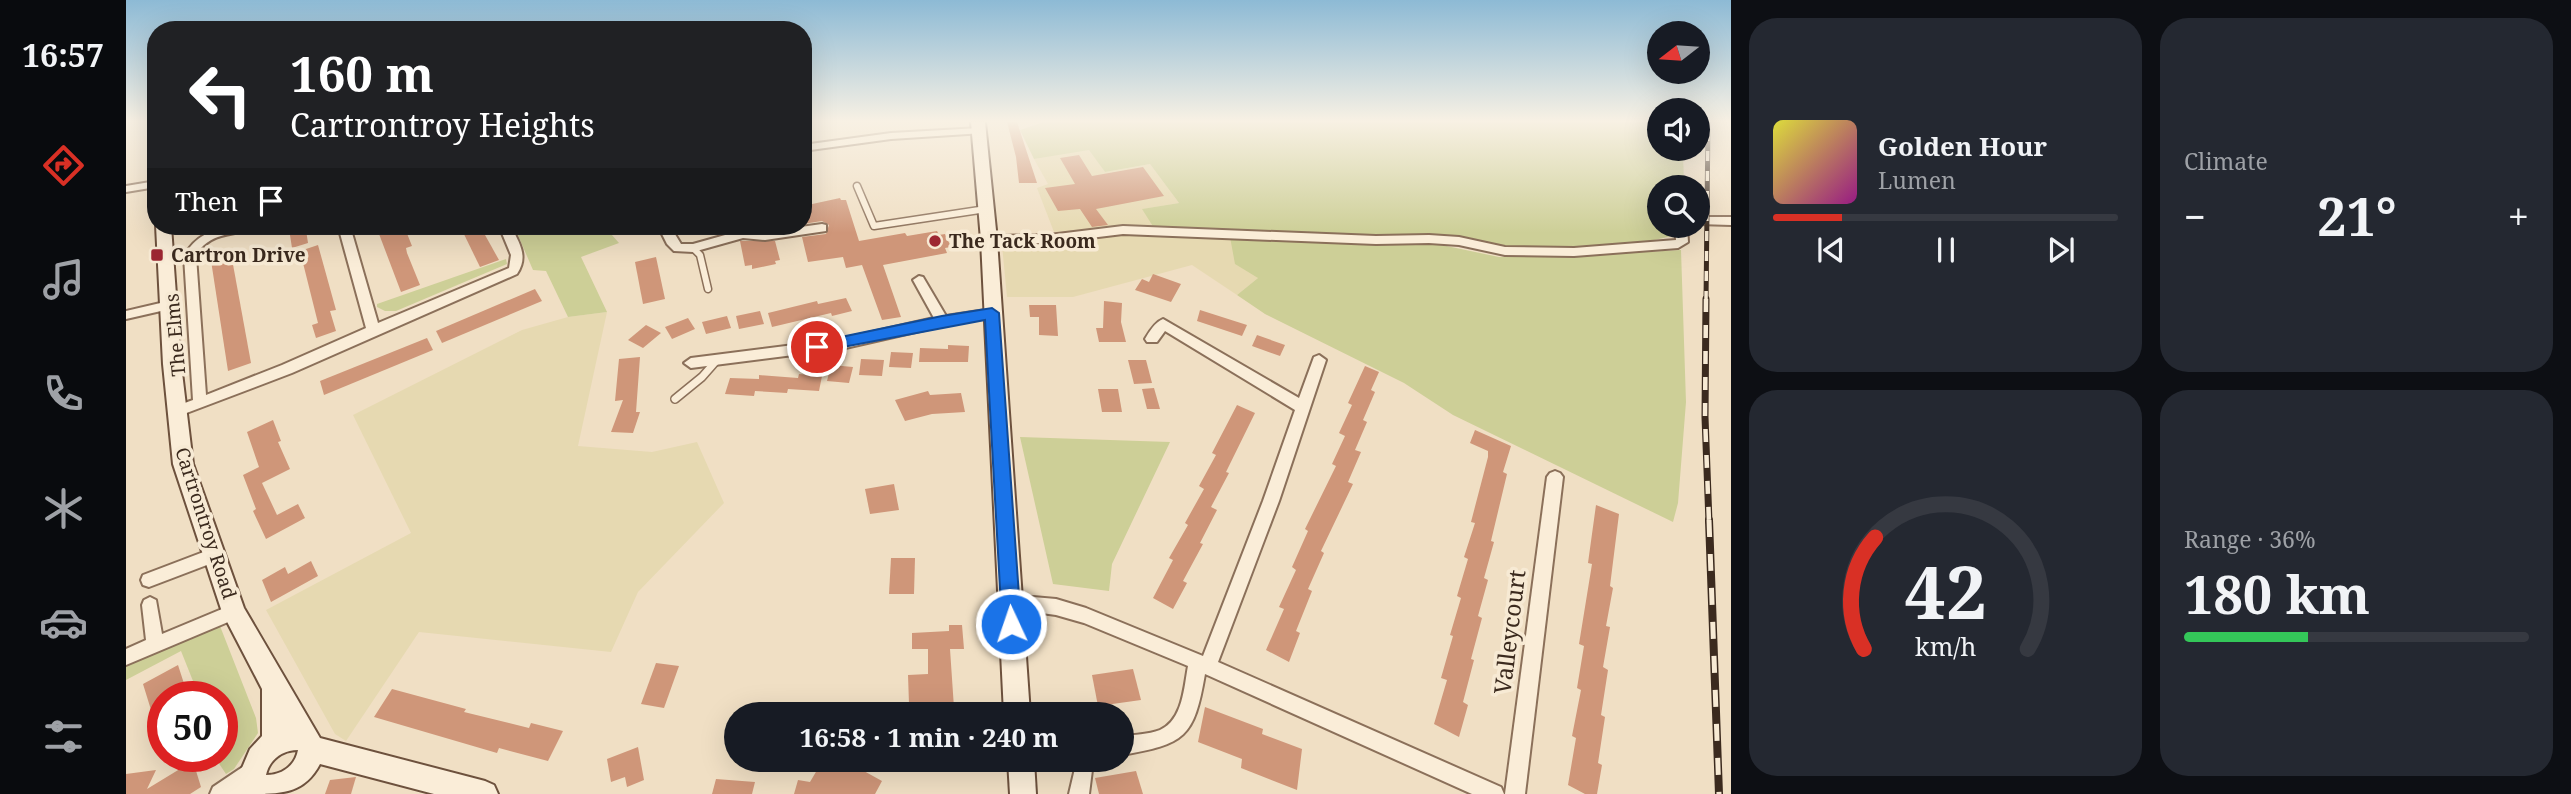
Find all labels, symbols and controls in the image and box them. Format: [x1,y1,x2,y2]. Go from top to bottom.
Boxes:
north arrow [1647,21,1710,84]
map controls [1647,21,1710,238]
text: 16:57 [22,33,104,76]
text: 160 m [290,40,434,106]
icon: left [175,49,266,140]
button: sound [1647,98,1710,161]
text: Cartrontroy Heights [290,103,595,146]
text: Golden Hour [1878,128,2047,164]
icon: directions [39,141,88,190]
text: Climate [2184,145,2268,177]
text: Lumen [1878,164,1956,196]
button: search [1647,175,1710,238]
text: 21° [2317,180,2397,251]
icon: arrive [252,182,290,220]
text: Then [175,183,238,219]
text: − [2184,190,2206,242]
text: + [2508,190,2529,242]
place label: The Tack Room [949,228,1096,254]
icon: previous [1812,231,1850,269]
icon: pause [1927,231,1965,269]
icon: next [2042,231,2080,269]
marker: The Tack Room [927,233,943,249]
place label: Cartron Drive [171,242,306,268]
marker: Cartron Drive [149,247,165,263]
icon: music [39,255,88,304]
street label: The Elms [158,292,192,378]
pin [787,317,847,377]
icon: arrive [798,328,836,366]
icon: phone [39,369,88,418]
street label: Cartrontroy Road [169,444,243,602]
icon: climate [39,484,88,533]
text: Range · 36% [2184,523,2316,555]
text: 42 [1904,541,1987,640]
text: 180 km [2184,558,2370,629]
street label: Valleycourt [1486,568,1532,696]
position arrow [974,587,1048,661]
icon: car [39,598,88,647]
text: km/h [1915,629,1976,663]
speed limit sign: 50 [147,681,238,772]
icon: filters [39,712,88,761]
text: 16:58 · 1 min · 240 m [799,719,1059,755]

